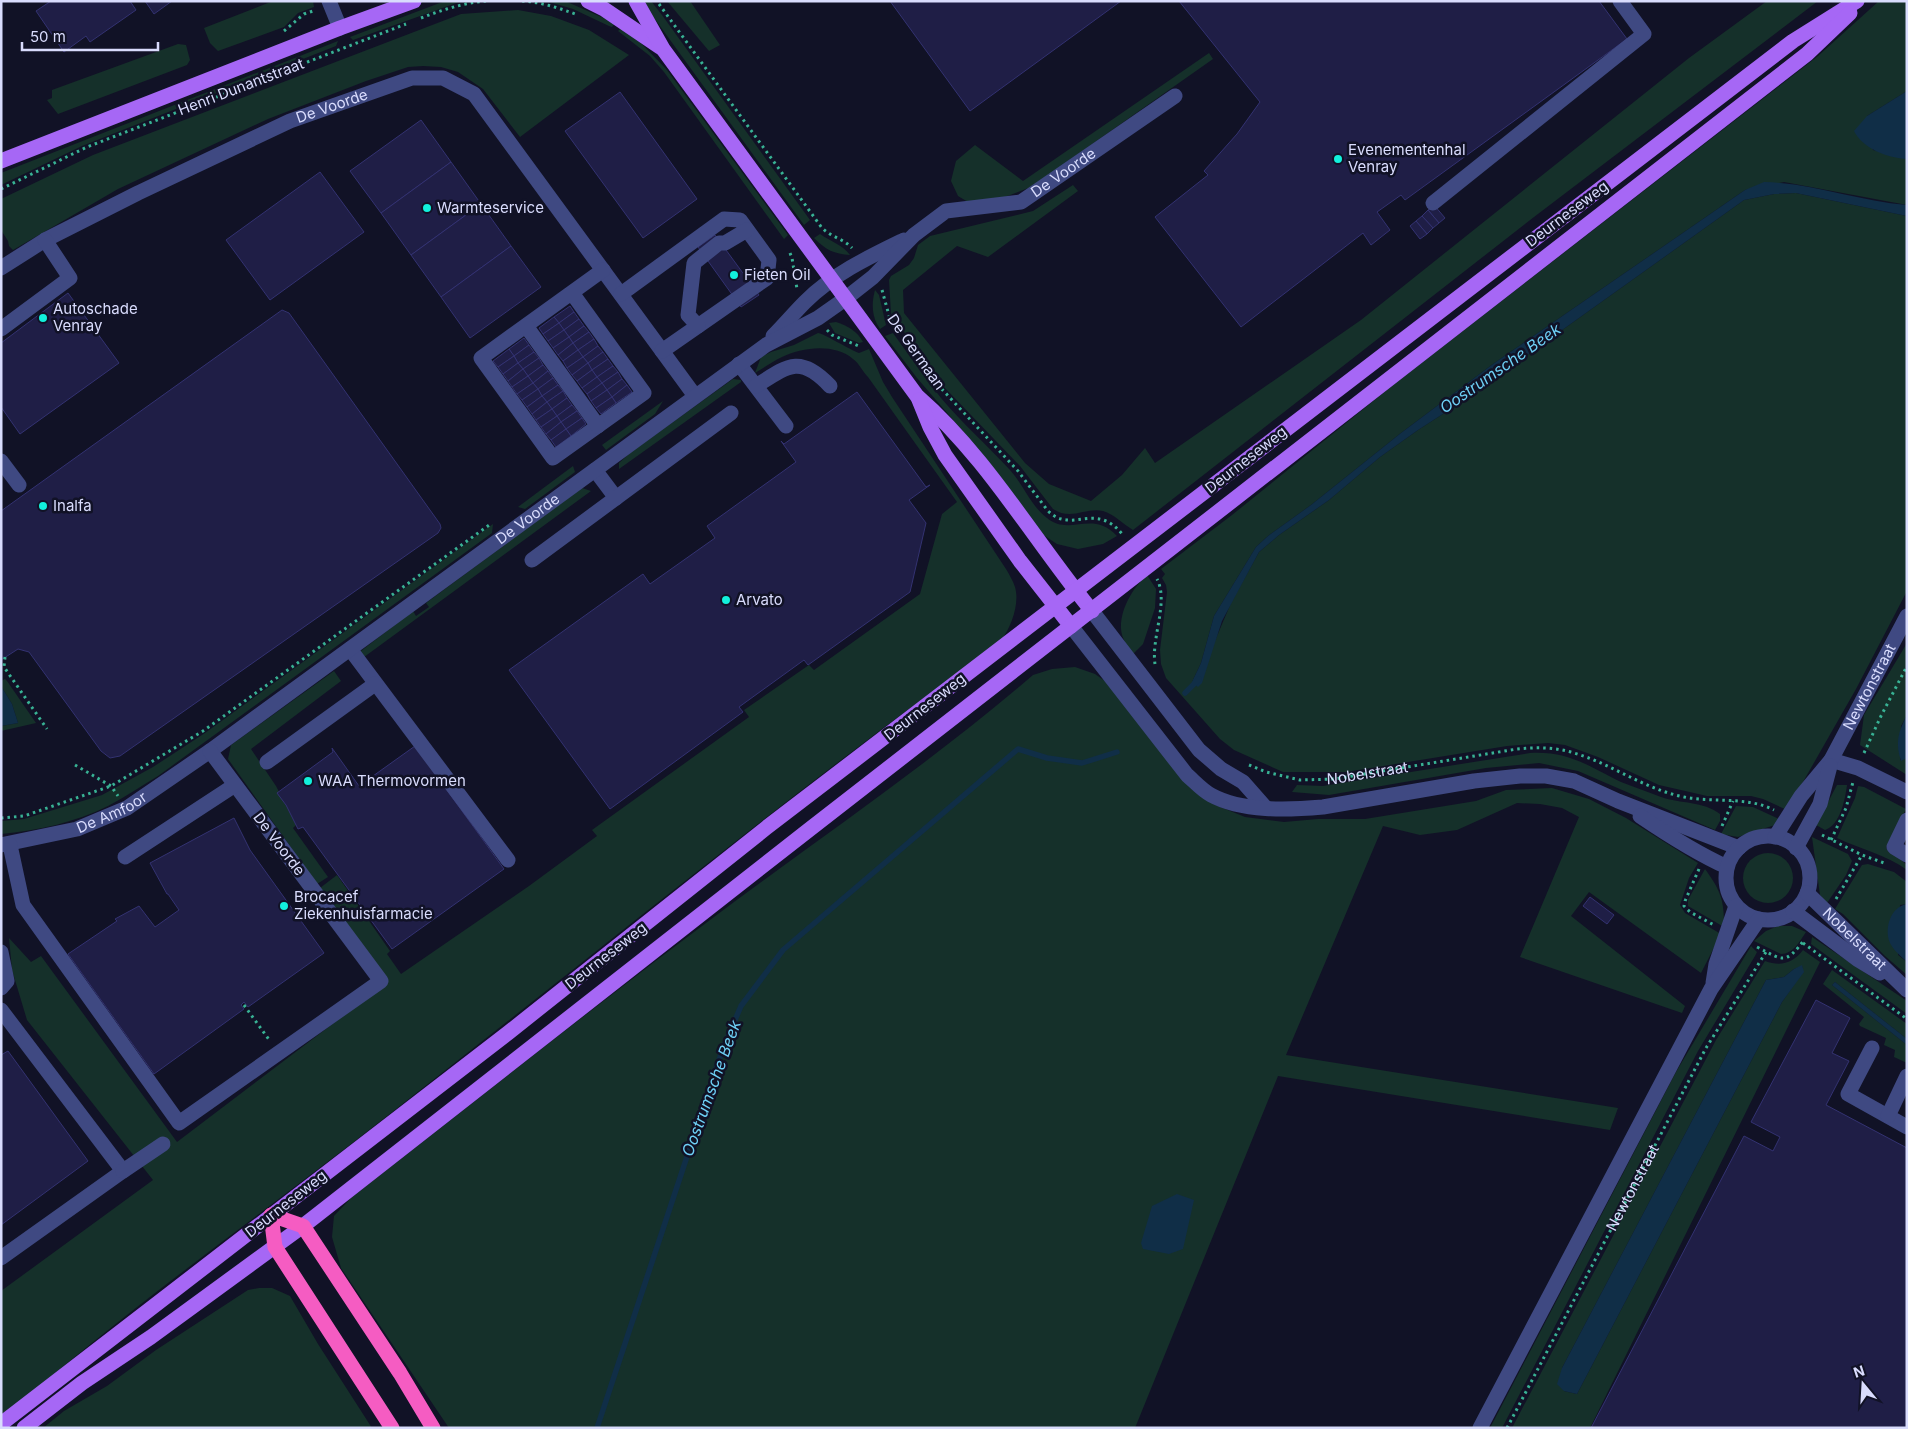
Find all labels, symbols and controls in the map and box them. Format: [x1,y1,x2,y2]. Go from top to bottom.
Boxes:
scale bar [22,20,159,52]
text: 50 m [30,27,66,46]
street label: Henri Dunantstraat [175,54,307,119]
street label: De Voorde [293,84,370,127]
place label: Evenementenhal Venray [1348,140,1466,176]
street label: De Voorde [1027,143,1099,201]
marker: Evenementenhal Venray [1332,153,1344,165]
street label: Deurneseweg [1522,176,1612,251]
place label: Warmteservice [437,198,544,217]
marker: Warmteservice [421,202,433,214]
place label: Fieten Oil [744,265,811,284]
marker: Fieten Oil [728,269,740,281]
place label: Autoschade Venray [53,299,138,335]
street label: De Germaan [883,310,950,393]
marker: Autoschade Venray [37,312,49,324]
water label: Oostrumsche Beek [1435,319,1565,417]
street label: Deurneseweg [1201,422,1290,497]
street label: De Voorde [492,489,563,548]
place label: Inalfa [53,496,92,515]
marker: Inalfa [37,500,49,512]
place label: Arvato [736,590,783,609]
marker: Arvato [720,594,732,606]
street label: Newtonstraat [1839,640,1900,733]
street label: Deurneseweg [880,669,969,744]
street label: Nobelstraat [1326,757,1409,788]
place label: WAA Thermovormen [318,771,466,790]
marker: WAA Thermovormen [302,775,314,787]
street label: De Amfoor [73,787,151,837]
street label: De Voorde [249,808,309,879]
place label: Brocacef Ziekenhuisfarmacie [294,887,433,923]
marker: Brocacef Ziekenhuisfarmacie [278,900,290,912]
street label: Nobelstraat [1819,903,1891,974]
street label: Deurneseweg [561,918,650,993]
water label: Oostrumsche Beek [677,1017,745,1159]
street label: Newtonstraat [1602,1141,1663,1234]
street label: Deurneseweg [241,1166,330,1241]
north arrow [1838,1359,1888,1409]
text: N [1851,1361,1867,1381]

